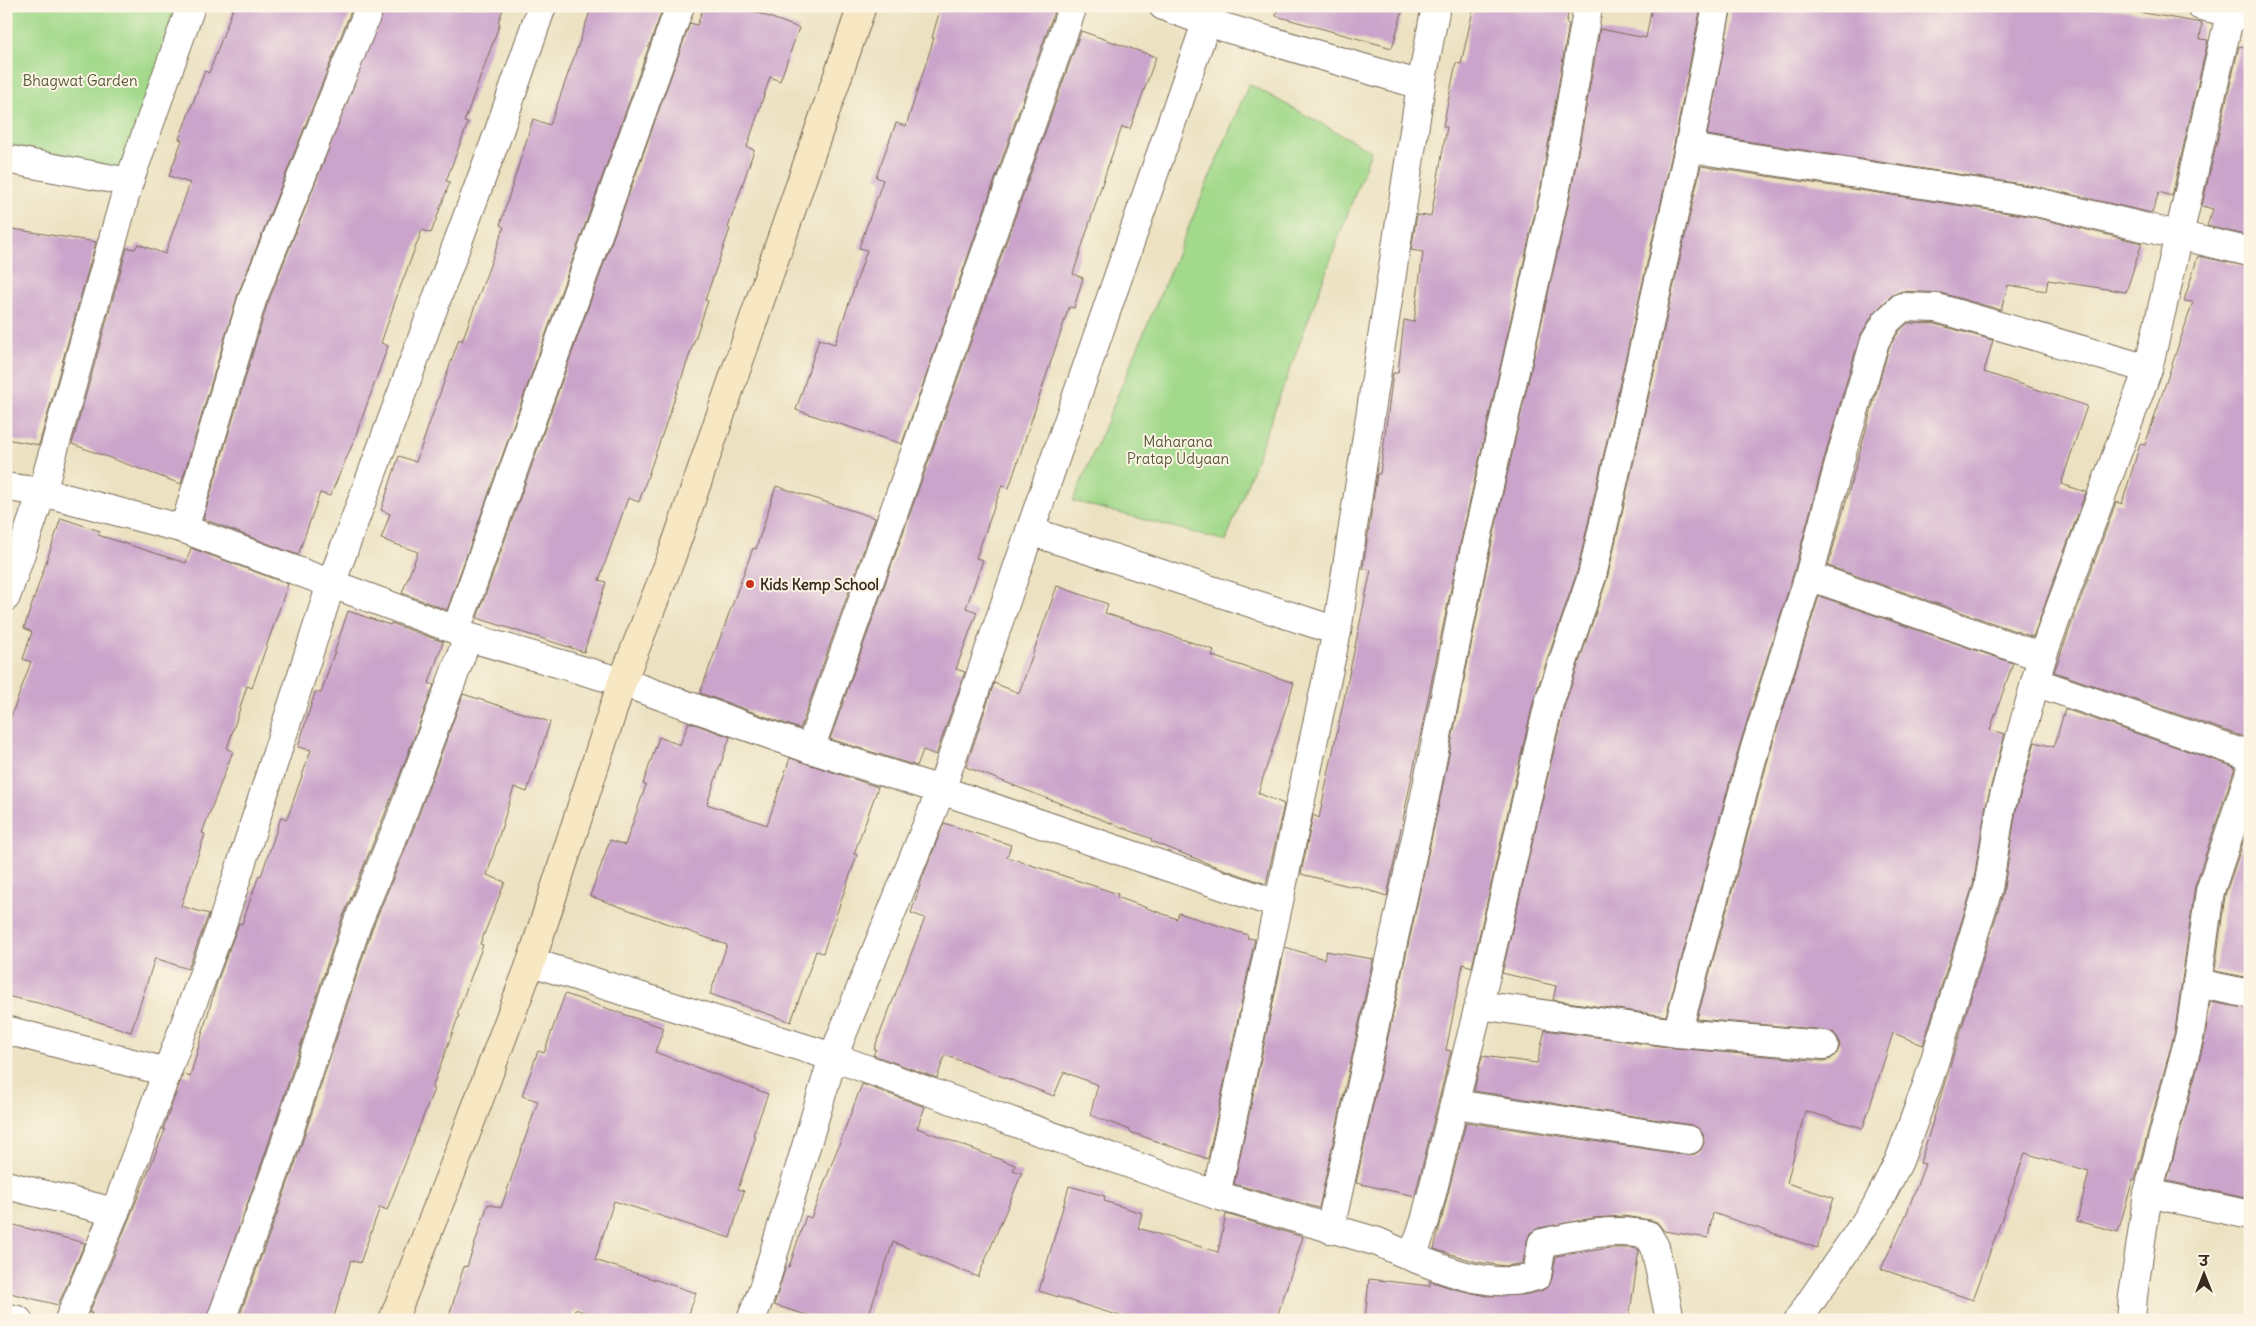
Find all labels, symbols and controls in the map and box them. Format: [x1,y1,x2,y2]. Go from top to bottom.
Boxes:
park label: Bhagwat Garden [22,71,138,90]
park label: Maharana Pratap Udyaan [1127,432,1230,468]
place label: Kids Kemp School [760,575,879,595]
marker: Kids Kemp School [744,578,756,590]
north arrow [2178,1248,2228,1298]
text: उ [2197,1252,2210,1270]

